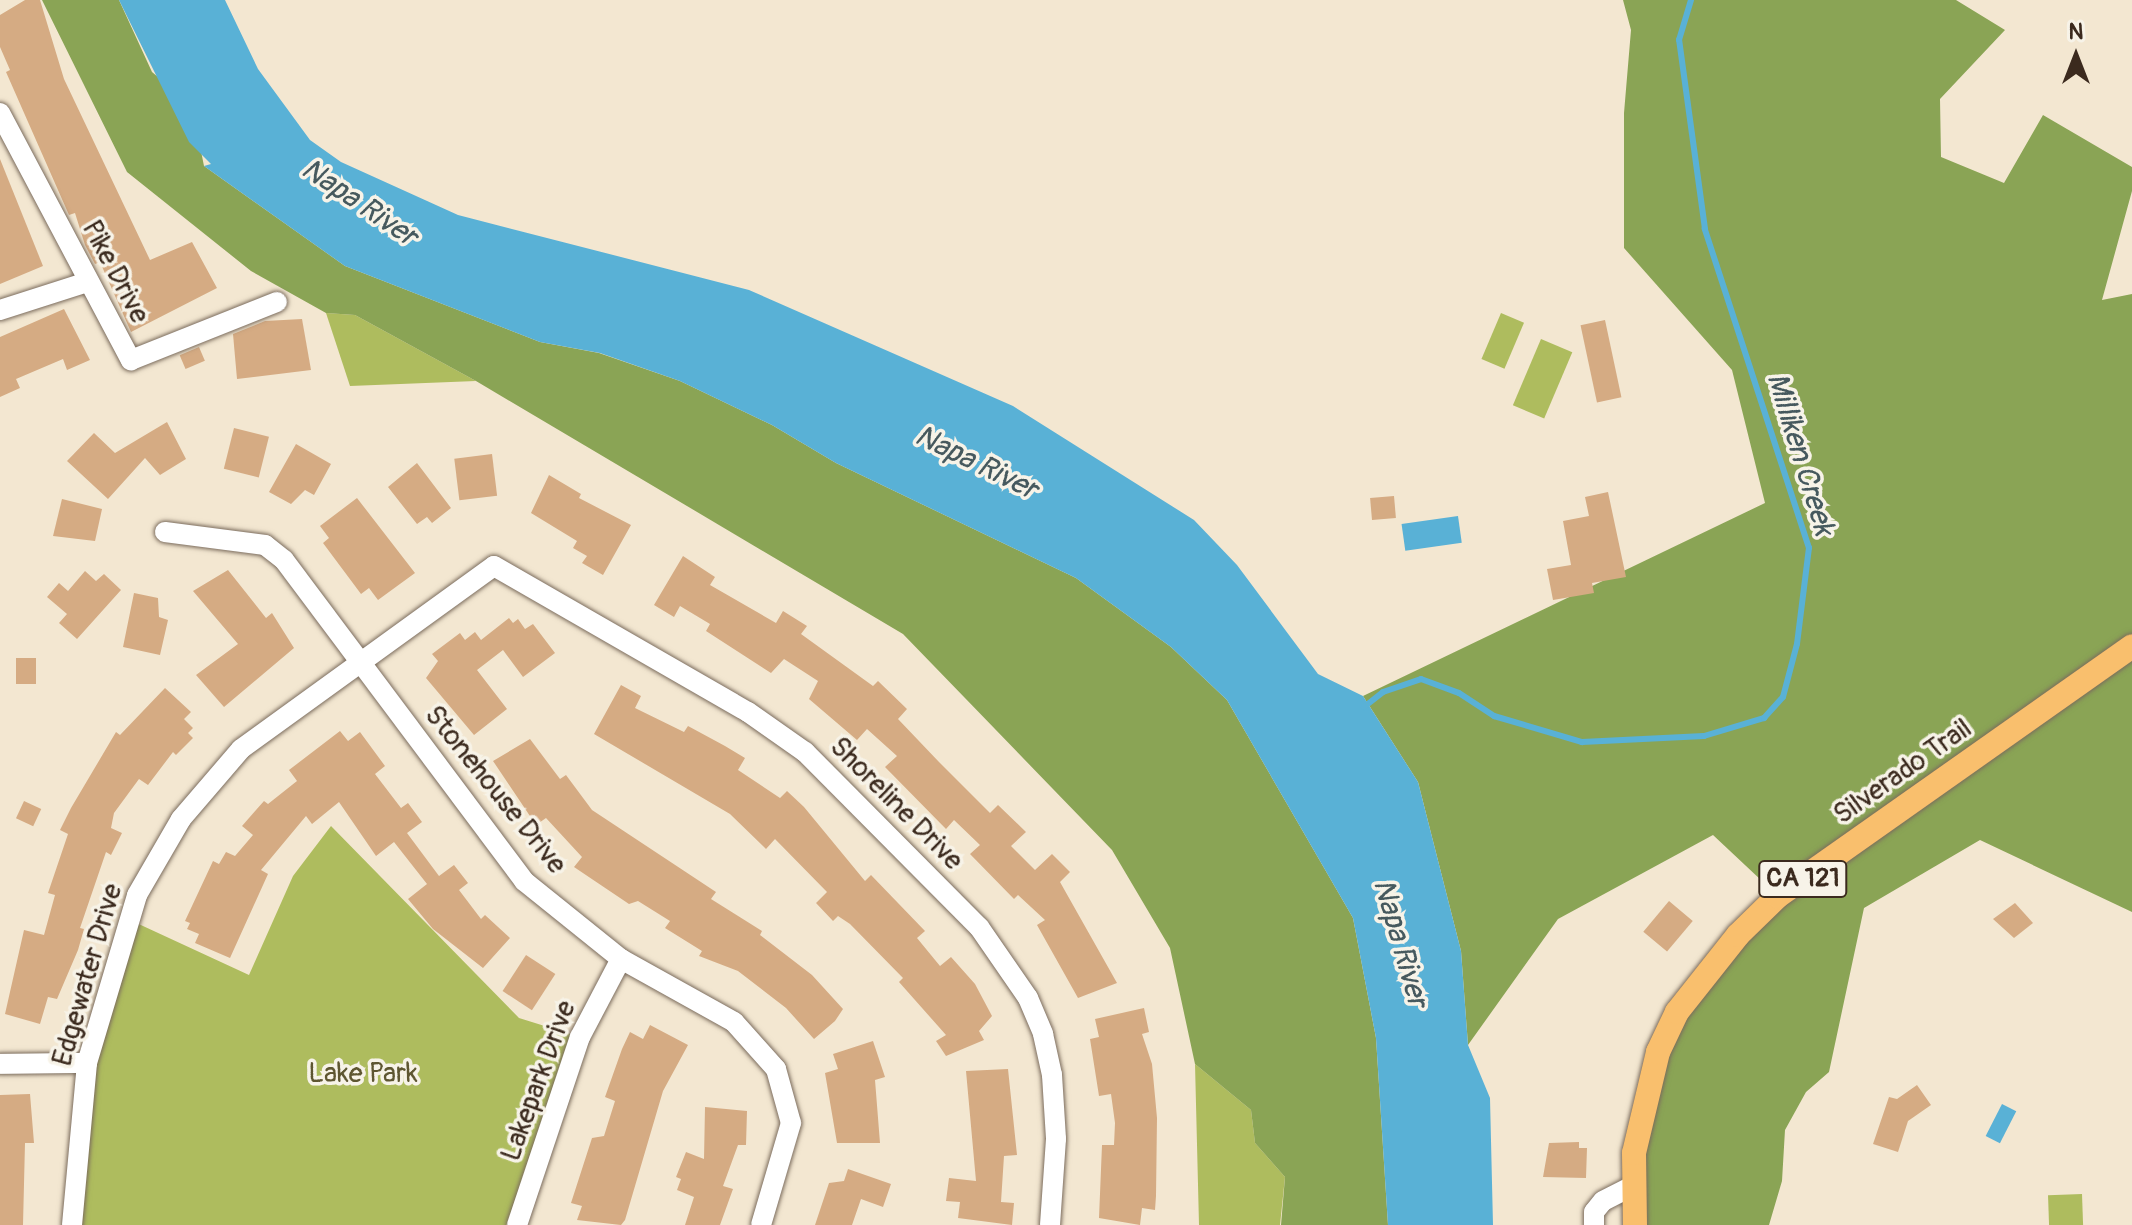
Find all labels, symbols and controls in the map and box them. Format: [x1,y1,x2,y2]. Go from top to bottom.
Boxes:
north arrow [2036,16,2116,96]
text: N [2069,18,2083,46]
water label: Napa River [294,151,424,255]
street label: Pike Drive [74,215,156,329]
water label: Milliken Creek [1758,369,1842,539]
water label: Napa River [909,418,1043,508]
street label: Stonehouse Drive [417,699,573,881]
street label: Silverado Trail [1827,712,1979,832]
street label: Shoreline Drive [822,730,970,878]
road number: CA 121 [1757,857,1849,901]
water label: Napa River [1365,875,1435,1011]
street label: Edgewater Drive [46,880,130,1070]
street label: Lakepark Drive [494,996,584,1166]
park label: Lake Park [308,1057,418,1091]

